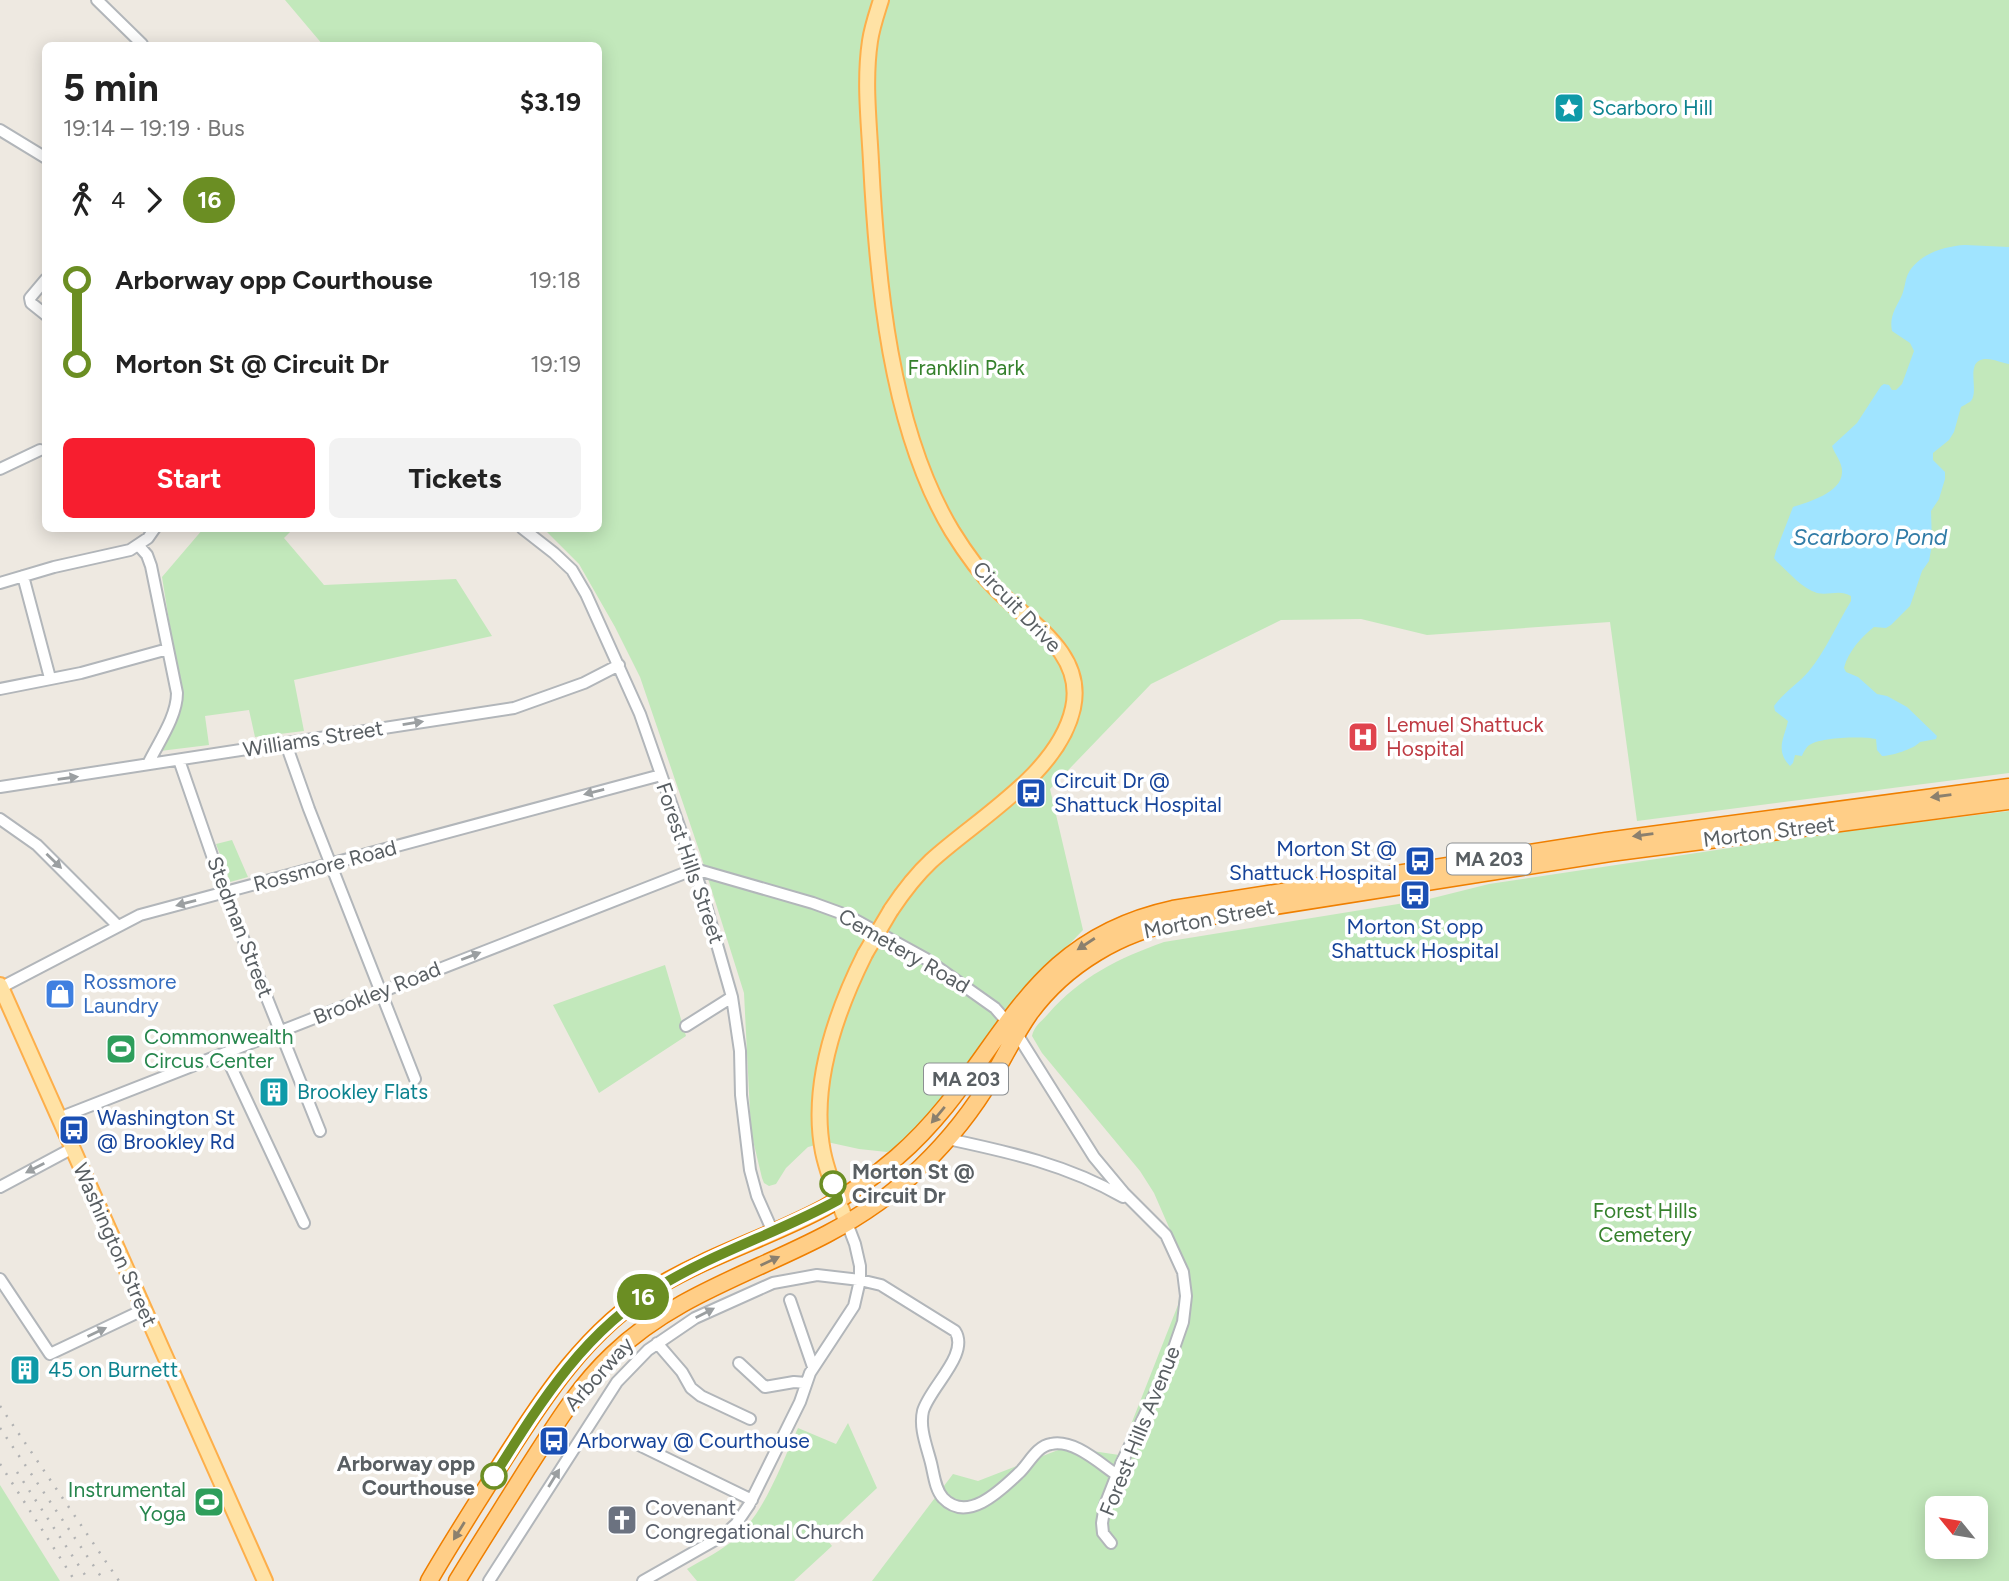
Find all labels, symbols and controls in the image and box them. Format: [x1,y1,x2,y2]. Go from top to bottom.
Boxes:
text: 5 min [63,65,159,111]
text: $3.19 [520,86,581,118]
place icon: Scarboro Hill [1552,91,1586,125]
place label: Scarboro Hill [1592,95,1713,120]
text: 19:14 – 19:19 · Bus [63,114,245,142]
icon: walk [63,181,101,219]
icon: forward [135,181,173,219]
text: 16 [197,185,221,214]
text: 4 [111,186,125,214]
text: Arborway opp Courthouse [115,264,433,296]
text: 19:18 [529,266,581,294]
text: Morton St @ Circuit Dr [115,348,389,380]
text: 19:19 [530,350,581,378]
park label: Franklin Park [907,355,1025,380]
button: Start [63,438,315,518]
button: Tickets [329,438,581,518]
water label: Scarboro Pond [1793,523,1948,551]
street label: Circuit Drive [968,556,1067,657]
place label: Lemuel Shattuck Hospital [1386,712,1545,761]
street label: Williams Street [241,715,385,762]
one-way arrow [402,717,424,728]
hospital icon: Lemuel Shattuck Hospital [1346,720,1380,754]
place label: Circuit Dr @ Shattuck Hospital [1054,768,1222,817]
one-way arrow [57,772,79,783]
bus stop icon: Circuit Dr @ Shattuck Hospital [1014,776,1048,810]
street label: Forest Hills Street [651,779,730,947]
one-way arrow [583,787,605,798]
one-way arrow [1930,791,1952,802]
street label: Morton Street [1701,811,1836,852]
one-way arrow [1632,830,1654,841]
street label: Rossmore Road [251,834,399,897]
place label: Morton St @ Shattuck Hospital [1229,836,1397,885]
bus stop icon: Morton St @ Shattuck Hospital [1403,844,1437,878]
road number: MA 203 [1447,844,1531,874]
one-way arrow [45,852,62,869]
street label: Stedman Street [202,853,279,1001]
bus stop icon: Morton St opp Shattuck Hospital [1398,878,1432,912]
street label: Morton Street [1141,894,1277,943]
one-way arrow [175,898,196,908]
street label: Cemetery Road [834,903,974,998]
place label: Morton St opp Shattuck Hospital [1331,914,1499,963]
one-way arrow [1076,938,1095,951]
one-way arrow [460,951,481,962]
street label: Brookley Road [310,956,444,1029]
place label: Rossmore Laundry [83,969,177,1018]
shop icon: Rossmore Laundry [43,977,77,1011]
place label: Commonwealth Circus Center [144,1024,293,1073]
sports icon: Commonwealth Circus Center [104,1032,138,1066]
road number: MA 203 [924,1064,1008,1094]
building icon: Brookley Flats [257,1075,291,1109]
place label: Brookley Flats [297,1079,428,1104]
place label: Washington St @ Brookley Rd [97,1105,235,1154]
one-way arrow [930,1106,946,1124]
bus stop icon: Washington St @ Brookley Rd [57,1113,91,1147]
street label: Washington Street [68,1159,163,1330]
place label: Morton St @ Circuit Dr [852,1159,975,1208]
one-way arrow [25,1162,45,1173]
marker: Morton St @ Circuit Dr [820,1171,846,1197]
park label: Forest Hills Cemetery [1593,1198,1697,1247]
one-way arrow [760,1255,780,1267]
line badge: 16 [612,1274,674,1320]
text: 16 [631,1282,655,1311]
one-way arrow [695,1308,715,1319]
one-way arrow [87,1326,107,1338]
street label: Arborway [559,1332,638,1416]
street label: Forest Hills Avenue [1094,1342,1185,1519]
building icon: 45 on Burnett [8,1353,42,1387]
place label: 45 on Burnett [48,1357,178,1382]
bus stop icon: Arborway @ Courthouse [537,1424,571,1458]
place label: Arborway @ Courthouse [577,1428,810,1453]
place label: Arborway opp Courthouse [337,1451,475,1500]
marker: Arborway opp Courthouse [481,1463,507,1489]
one-way arrow [548,1469,561,1488]
place label: Instrumental Yoga [68,1477,186,1526]
sports icon: Instrumental Yoga [192,1485,226,1519]
place label: Covenant Congregational Church [645,1495,864,1544]
north arrow [1925,1496,1988,1559]
map controls [1925,1496,1988,1559]
church icon: Covenant Congregational Church [605,1503,639,1537]
one-way arrow [453,1521,466,1540]

